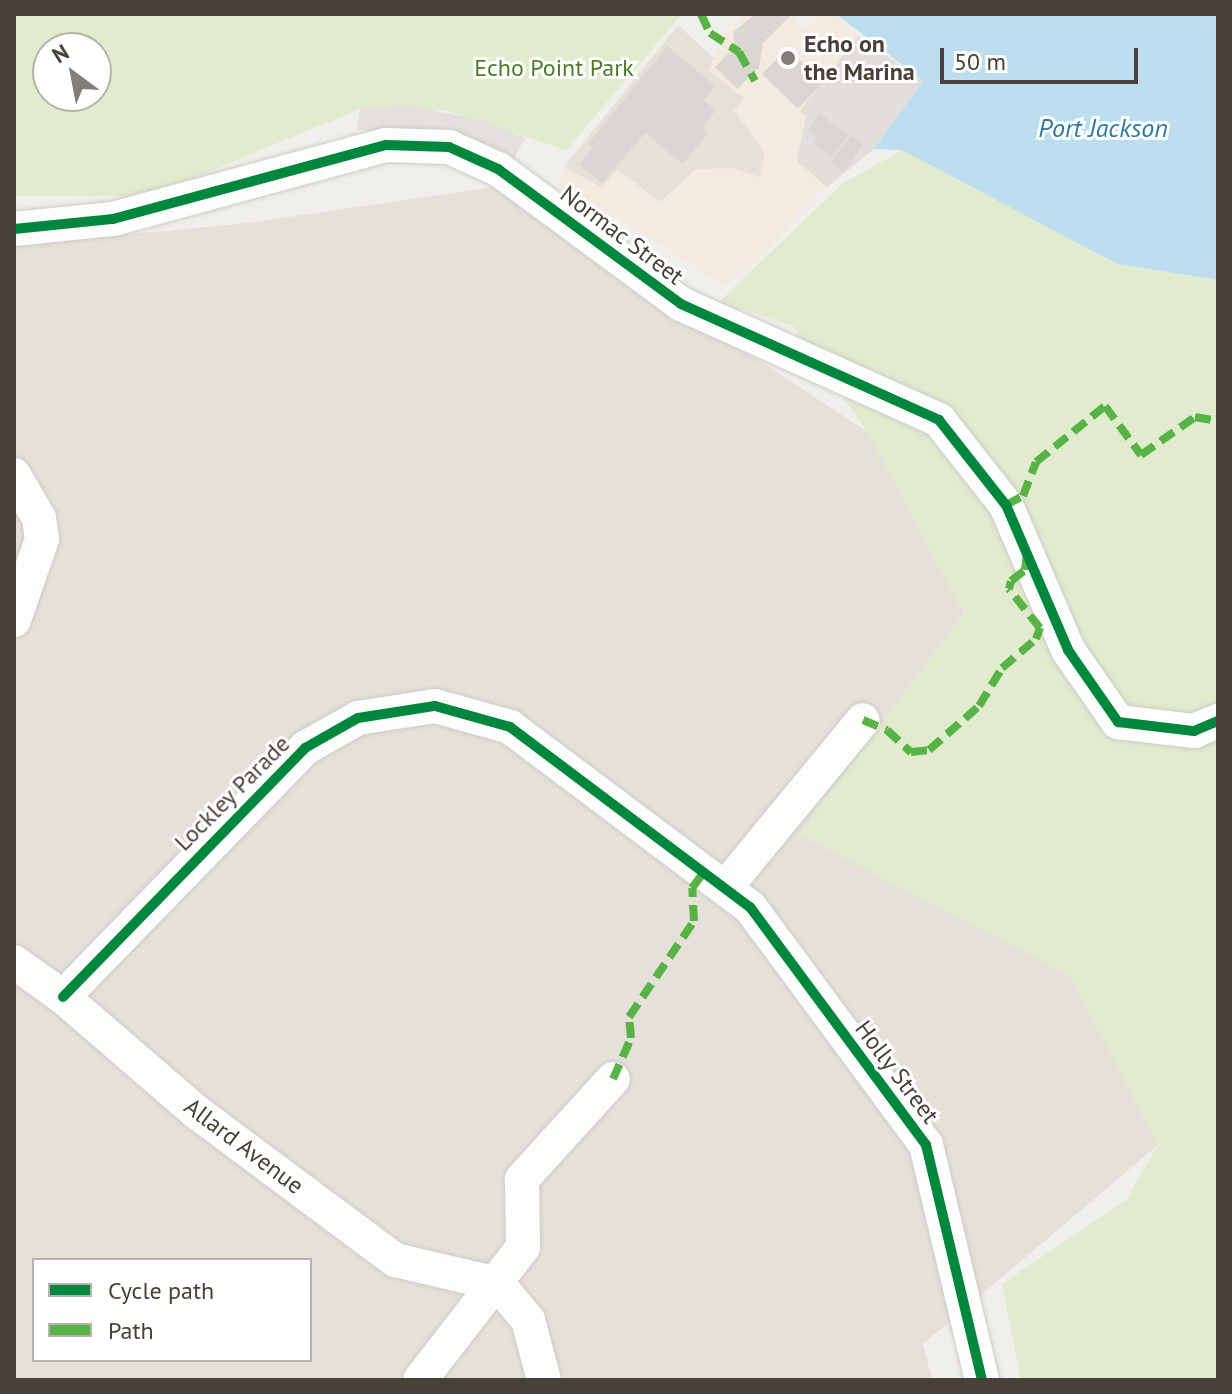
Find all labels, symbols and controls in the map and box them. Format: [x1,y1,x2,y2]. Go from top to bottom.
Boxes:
place label: Echo on the Marina [804,30,915,86]
north arrow [32,32,112,112]
scale bar [944,32,1142,82]
text: N [47,38,74,69]
text: 50 m [954,46,1006,77]
marker: Echo on the Marina [779,49,797,67]
park label: Echo Point Park [474,54,634,82]
water label: Port Jackson [1038,112,1168,144]
street label: Normac Street [555,179,689,291]
street label: Lockley Parade [168,729,296,857]
street label: Holly Street [849,1015,945,1129]
street label: Allard Avenue [178,1092,310,1200]
legend [32,1258,312,1362]
text: Cycle path [108,1275,214,1306]
text: Path [108,1315,154,1346]

